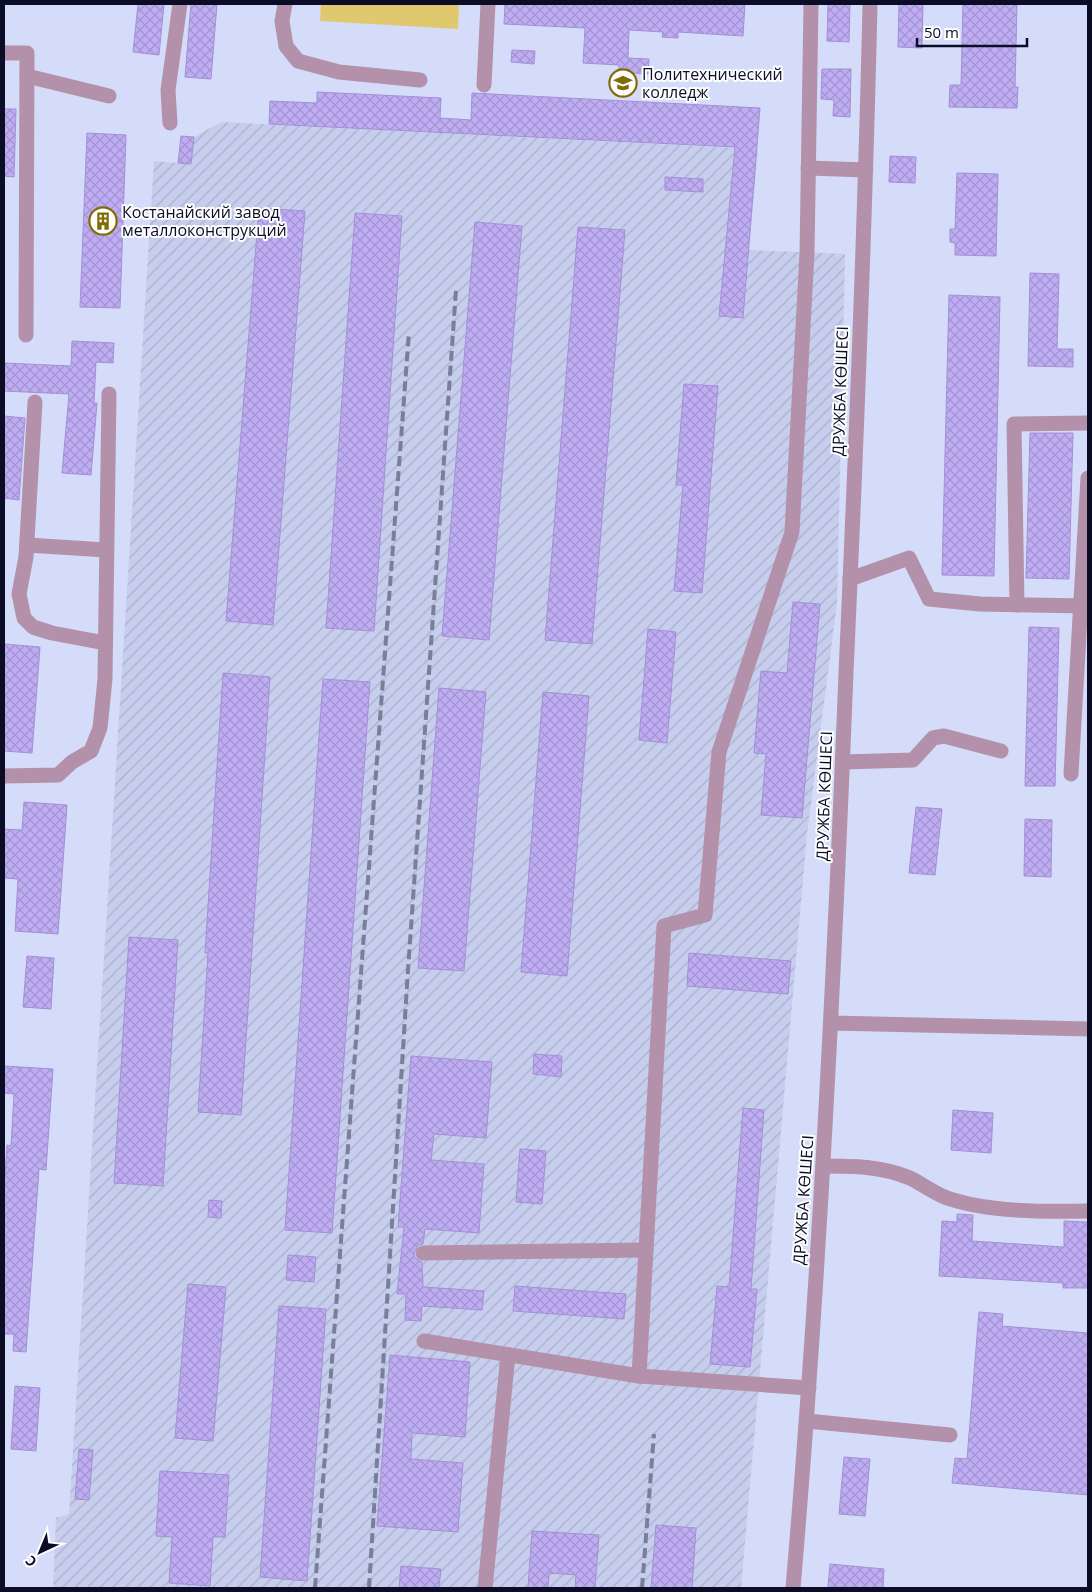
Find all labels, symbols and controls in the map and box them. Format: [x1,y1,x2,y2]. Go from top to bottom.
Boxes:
scale bar [917,15,1027,47]
text: 50 m [924,22,959,42]
place label: Политехнический колледж [642,63,783,103]
school or university icon: Политехнический колледж [608,68,638,98]
place label: Костанайский завод металлоконструкций [122,201,287,241]
building icon: Костанайский завод металлоконструкций [88,206,118,236]
street label: ДРУЖБА КӨШЕСІ [827,326,853,456]
street label: ДРУЖБА КӨШЕСІ [811,731,837,861]
street label: ДРУЖБА КӨШЕСІ [787,1134,819,1266]
north arrow [15,1527,65,1577]
text: С [21,1552,40,1572]

